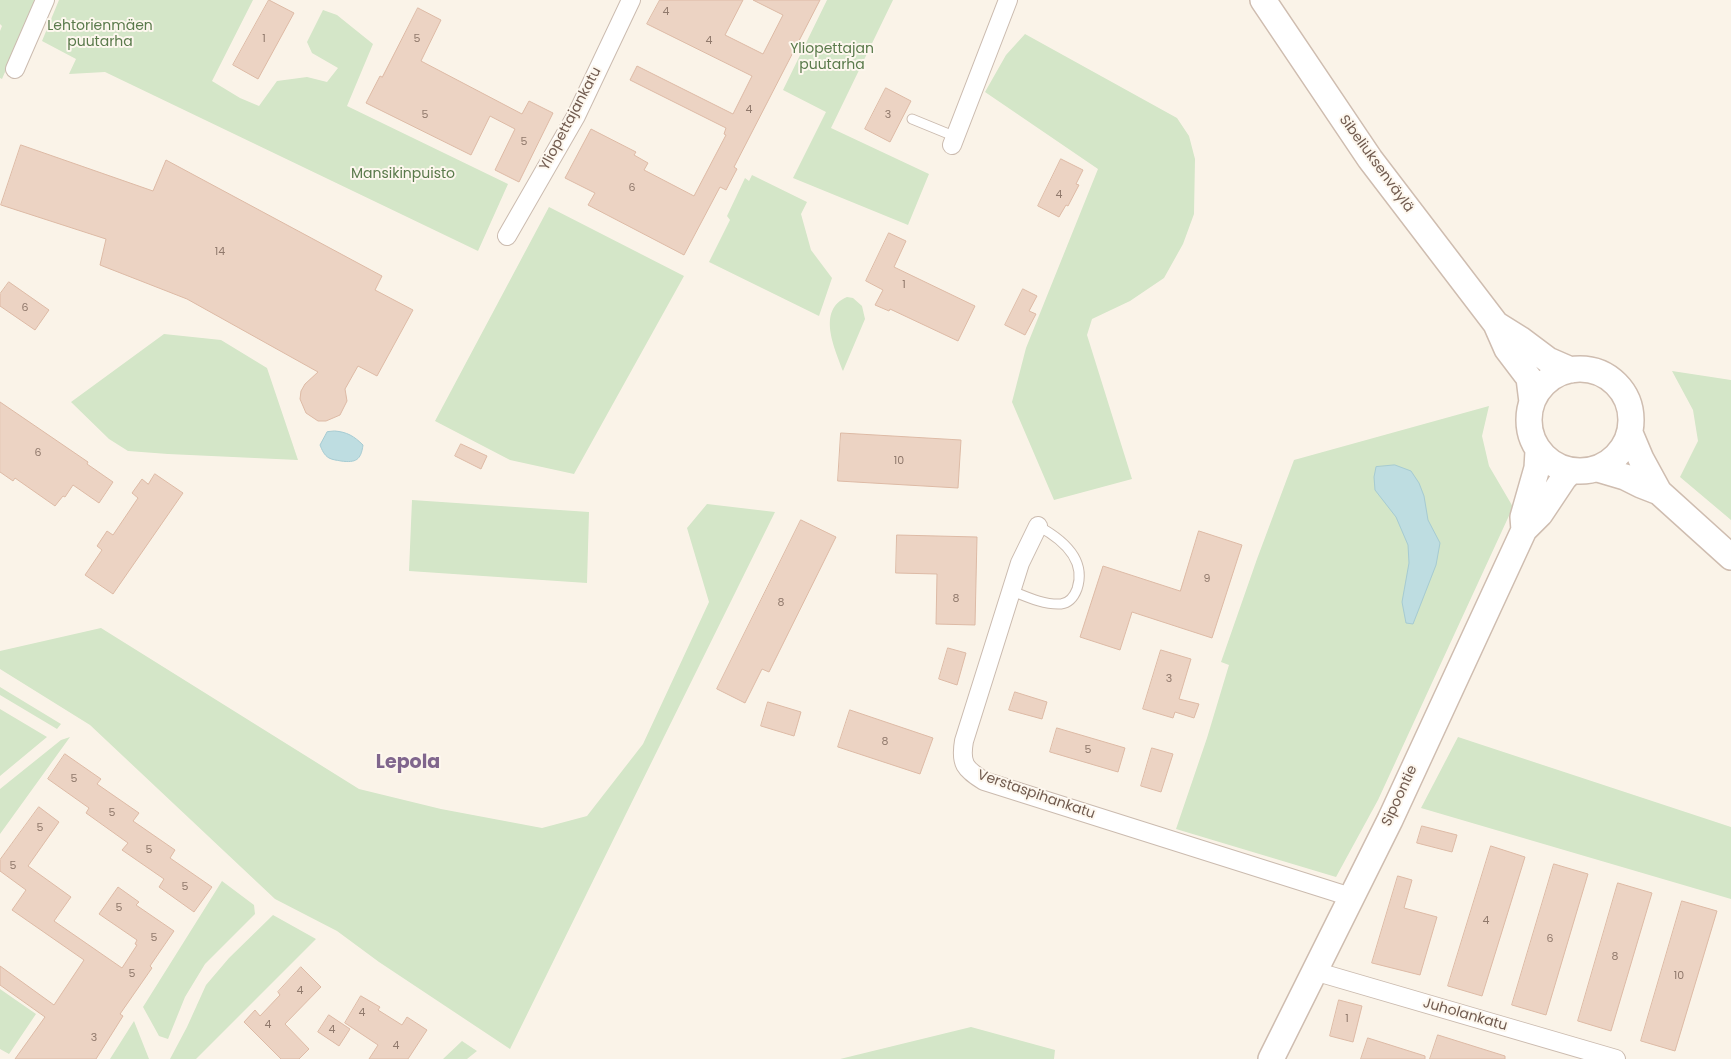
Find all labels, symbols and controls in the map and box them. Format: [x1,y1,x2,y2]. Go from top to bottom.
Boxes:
house number: 4 [663,5,669,19]
park label: Lehtorienmäen puutarha [47,18,153,50]
house number: 1 [262,32,266,46]
house number: 5 [414,32,420,46]
house number: 4 [706,34,712,48]
park label: Yliopettajan puutarha [790,41,874,74]
street label: Yliopettajankatu [537,65,605,173]
house number: 4 [746,103,752,117]
house number: 5 [422,108,428,122]
house number: 3 [885,108,891,122]
street label: Sibeliuksenväylä [1335,112,1417,216]
house number: 5 [521,135,527,149]
park label: Mansikinpuisto [351,166,455,182]
house number: 6 [629,181,635,195]
house number: 4 [1056,188,1062,202]
house number: 14 [215,245,225,259]
house number: 1 [902,278,906,292]
house number: 6 [22,301,28,315]
house number: 6 [35,446,41,460]
house number: 10 [894,454,904,468]
house number: 9 [1204,572,1210,586]
house number: 8 [953,592,959,606]
house number: 8 [778,596,784,610]
house number: 3 [1166,672,1172,686]
house number: 8 [882,735,888,749]
house number: 5 [1085,743,1091,757]
district label: Lepola [376,752,440,774]
street label: Sipoontie [1379,763,1421,829]
street label: Verstaspihankatu [975,767,1097,823]
house number: 5 [71,772,77,786]
house number: 5 [109,806,115,820]
house number: 5 [37,821,43,835]
house number: 5 [146,843,152,857]
house number: 5 [10,859,16,873]
house number: 5 [182,880,188,894]
house number: 5 [116,901,122,915]
house number: 4 [1483,914,1489,928]
house number: 5 [151,931,157,945]
house number: 6 [1547,932,1553,946]
house number: 8 [1612,950,1618,964]
house number: 5 [129,967,135,981]
house number: 10 [1674,969,1684,983]
house number: 4 [297,984,303,998]
street label: Juholankatu [1421,995,1509,1035]
house number: 4 [359,1006,365,1020]
house number: 1 [1345,1012,1349,1026]
house number: 4 [265,1018,271,1032]
house number: 4 [329,1023,335,1037]
house number: 3 [91,1031,97,1045]
house number: 4 [393,1039,399,1053]

